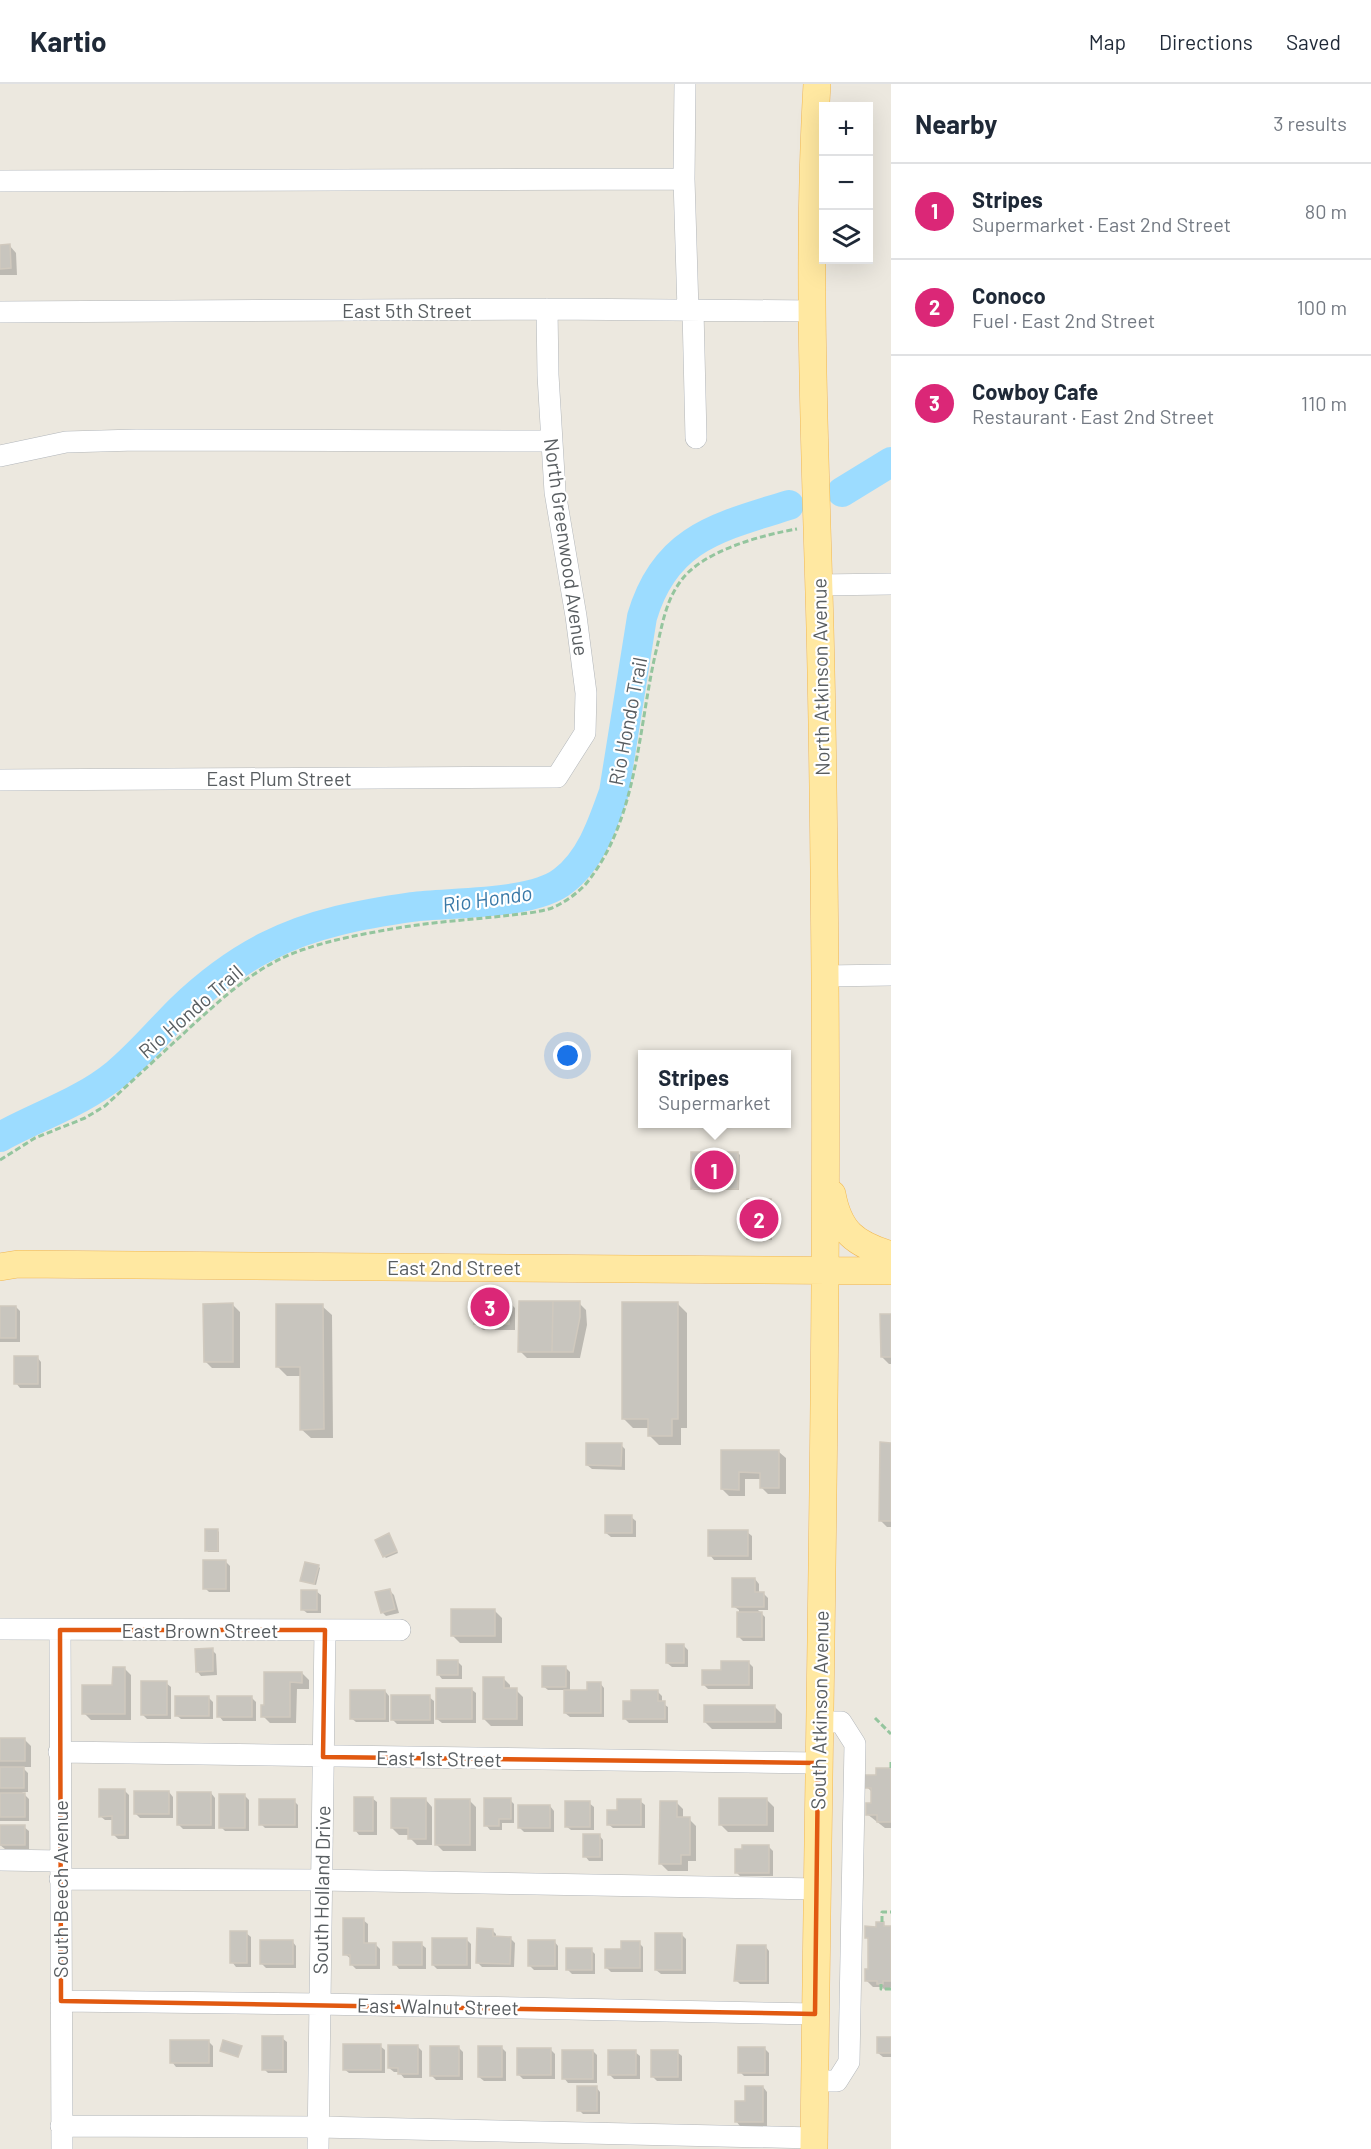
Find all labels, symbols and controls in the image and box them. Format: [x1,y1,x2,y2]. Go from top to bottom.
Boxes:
text: Kartio [30,24,107,58]
text: Map [1089,29,1126,54]
text: Directions [1159,29,1253,54]
text: Saved [1286,29,1341,54]
map controls [819,102,873,264]
button: + [819,102,873,156]
text: Nearby [915,108,997,139]
text: 3 results [1273,111,1347,135]
button: − [819,156,873,210]
text: Stripes [972,186,1043,212]
text: 1 [931,199,938,223]
text: 80 m [1305,199,1347,223]
button: layers [819,210,873,264]
text: Supermarket · East 2nd Street [972,212,1231,236]
text: Conoco [972,282,1046,308]
text: 2 [929,295,940,319]
text: 100 m [1297,295,1347,319]
street label: East 5th Street [342,298,472,322]
text: Fuel · East 2nd Street [972,308,1155,332]
text: Cowboy Cafe [972,378,1098,404]
text: 3 [929,391,940,415]
text: 110 m [1301,391,1347,415]
text: Restaurant · East 2nd Street [972,404,1214,428]
street label: North Greenwood Avenue [540,437,594,657]
street label: North Atkinson Avenue [806,578,834,776]
street label: Rio Hondo Trail [603,655,651,787]
street label: East Plum Street [206,766,352,790]
water label: Rio Hondo [441,879,533,917]
street label: Rio Hondo Trail [133,959,247,1063]
your location [553,1041,582,1070]
popup [638,1050,791,1128]
text: Stripes [658,1064,729,1090]
text: Supermarket [658,1090,771,1114]
pin: 1 [694,1148,734,1192]
pin: 2 [740,1196,778,1242]
street label: East 2nd Street [387,1255,521,1279]
pin: 3 [470,1284,510,1330]
street label: South Atkinson Avenue [805,1610,833,1810]
street label: East Brown Street [121,1618,279,1642]
street label: East 1st Street [376,1745,502,1771]
street label: South Beech Avenue [48,1800,72,1978]
street label: South Holland Drive [308,1805,334,1975]
street label: East Walnut Street [357,1993,519,2019]

